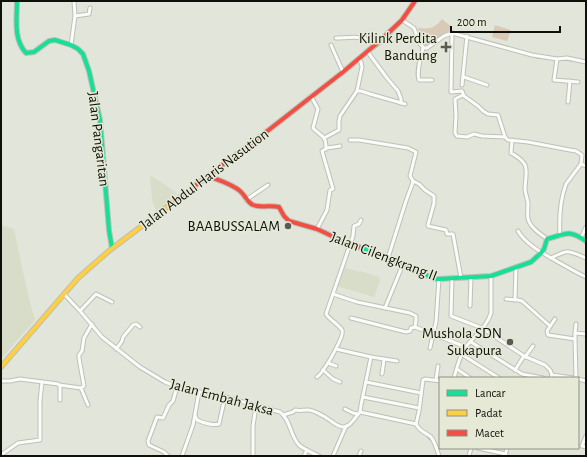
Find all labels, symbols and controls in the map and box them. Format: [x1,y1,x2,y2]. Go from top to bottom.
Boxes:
scale bar [451,8,560,34]
text: 200 m [457,16,487,28]
place label: Kilink Perdita Bandung [359,31,438,63]
marker: Kilink Perdita Bandung [440,41,452,53]
street label: Jalan Pangaritan [85,91,112,187]
street label: Jalan Abdul Haris Nasution [137,126,271,233]
place label: BAABUSSALAM [188,219,280,234]
marker: BAABUSSALAM [283,221,293,231]
street label: Jalan Cilengkrang II [328,229,439,284]
place label: Mushola SDN Sukapura [422,326,502,358]
marker: Mushola SDN Sukapura [505,337,515,347]
street label: Jalan Embah Jaksa [168,376,275,419]
legend [439,377,579,449]
text: Lancar [475,387,506,399]
text: Padat [475,407,502,419]
text: Macet [475,427,504,439]

